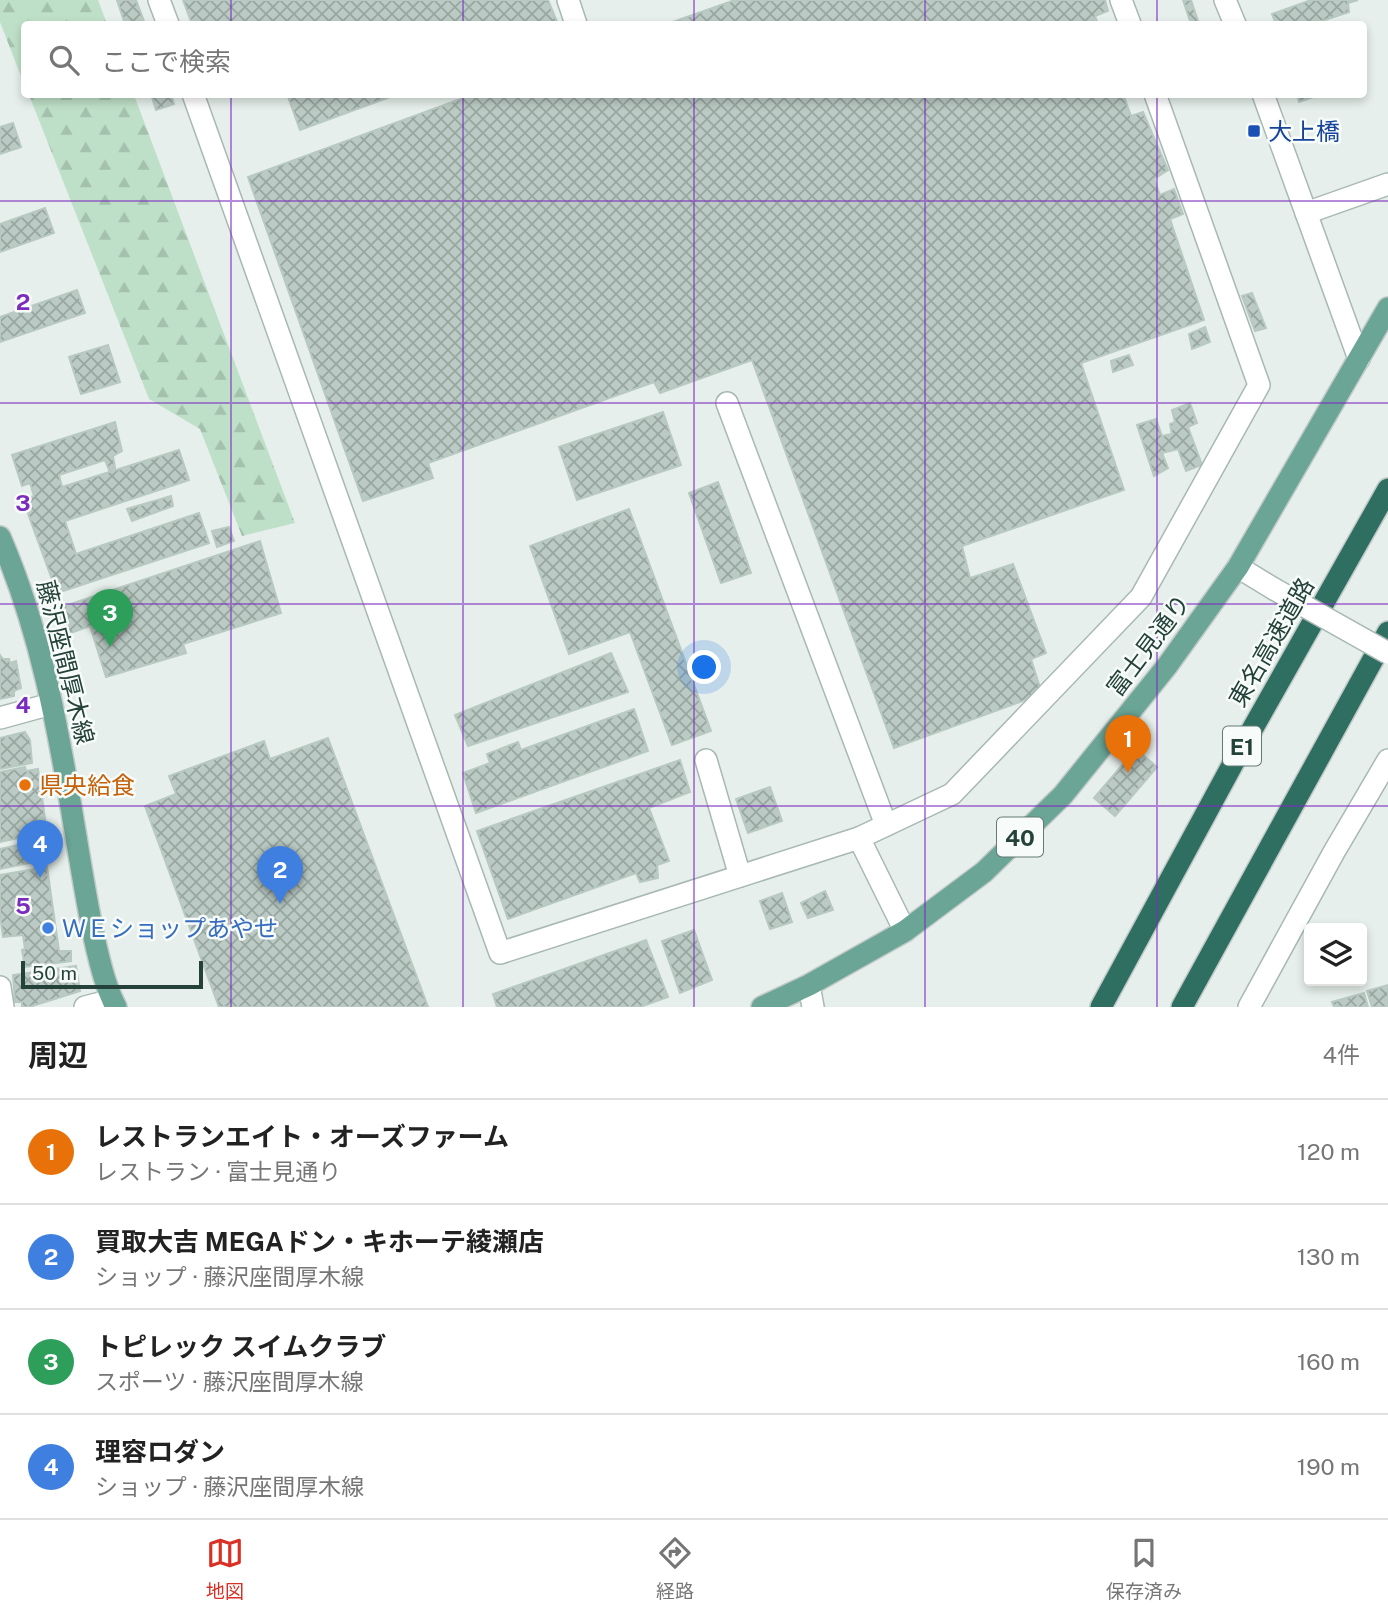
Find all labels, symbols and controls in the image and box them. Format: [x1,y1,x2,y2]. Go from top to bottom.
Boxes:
search box [21,21,1367,98]
icon: search [45,41,83,79]
text: ここで検索 [101,46,231,77]
place label: 大上橋 [1268,117,1340,145]
marker: 大上橋 [1246,123,1262,139]
text: 2 [16,288,30,315]
text: 3 [15,489,31,516]
street label: 東名高速道路 [1223,573,1319,711]
street label: 藤沢座間厚木線 [32,577,100,747]
pin: 3 [87,589,133,647]
street label: 富士見通り [1101,589,1195,701]
your location [687,650,721,684]
text: 4 [15,691,31,718]
pin: 1 [1105,715,1151,773]
road number: E1 [1223,726,1261,766]
place label: 県央給食 [39,771,135,799]
marker: 県央給食 [17,777,33,793]
road number: 40 [997,818,1043,856]
pin: 4 [17,820,63,878]
pin: 2 [257,846,303,904]
text: 5 [15,892,31,919]
place label: ＷＥショップあやせ [62,914,278,942]
marker: ＷＥショップあやせ [40,920,56,936]
map controls [1304,923,1367,986]
button: layers [1304,923,1367,986]
scale bar [21,958,203,990]
text: 50 m [32,962,77,984]
text: 周辺 [28,1037,88,1073]
text: 4件 [1323,1041,1360,1068]
text: レストランエイト・オーズファーム [95,1121,509,1152]
text: 1 [46,1138,56,1165]
text: 120 m [1297,1138,1360,1165]
text: レストラン · 富士見通り [95,1158,341,1185]
text: 買取大吉 MEGAドン・キホーテ綾瀬店 [95,1226,544,1257]
text: 2 [44,1243,58,1270]
text: 130 m [1297,1243,1360,1270]
text: ショップ · 藤沢座間厚木線 [95,1263,364,1290]
text: トピレック スイムクラブ [95,1331,386,1362]
text: 3 [43,1348,59,1375]
text: 160 m [1297,1348,1360,1375]
text: スポーツ · 藤沢座間厚木線 [95,1368,364,1395]
text: 理容ロダン [95,1436,225,1467]
text: 4 [43,1453,59,1480]
text: 190 m [1297,1453,1360,1480]
text: ショップ · 藤沢座間厚木線 [95,1473,364,1500]
tab: 地図 [206,1534,244,1603]
tab: 経路 [656,1534,694,1603]
tab: 保存済み [1106,1534,1182,1603]

